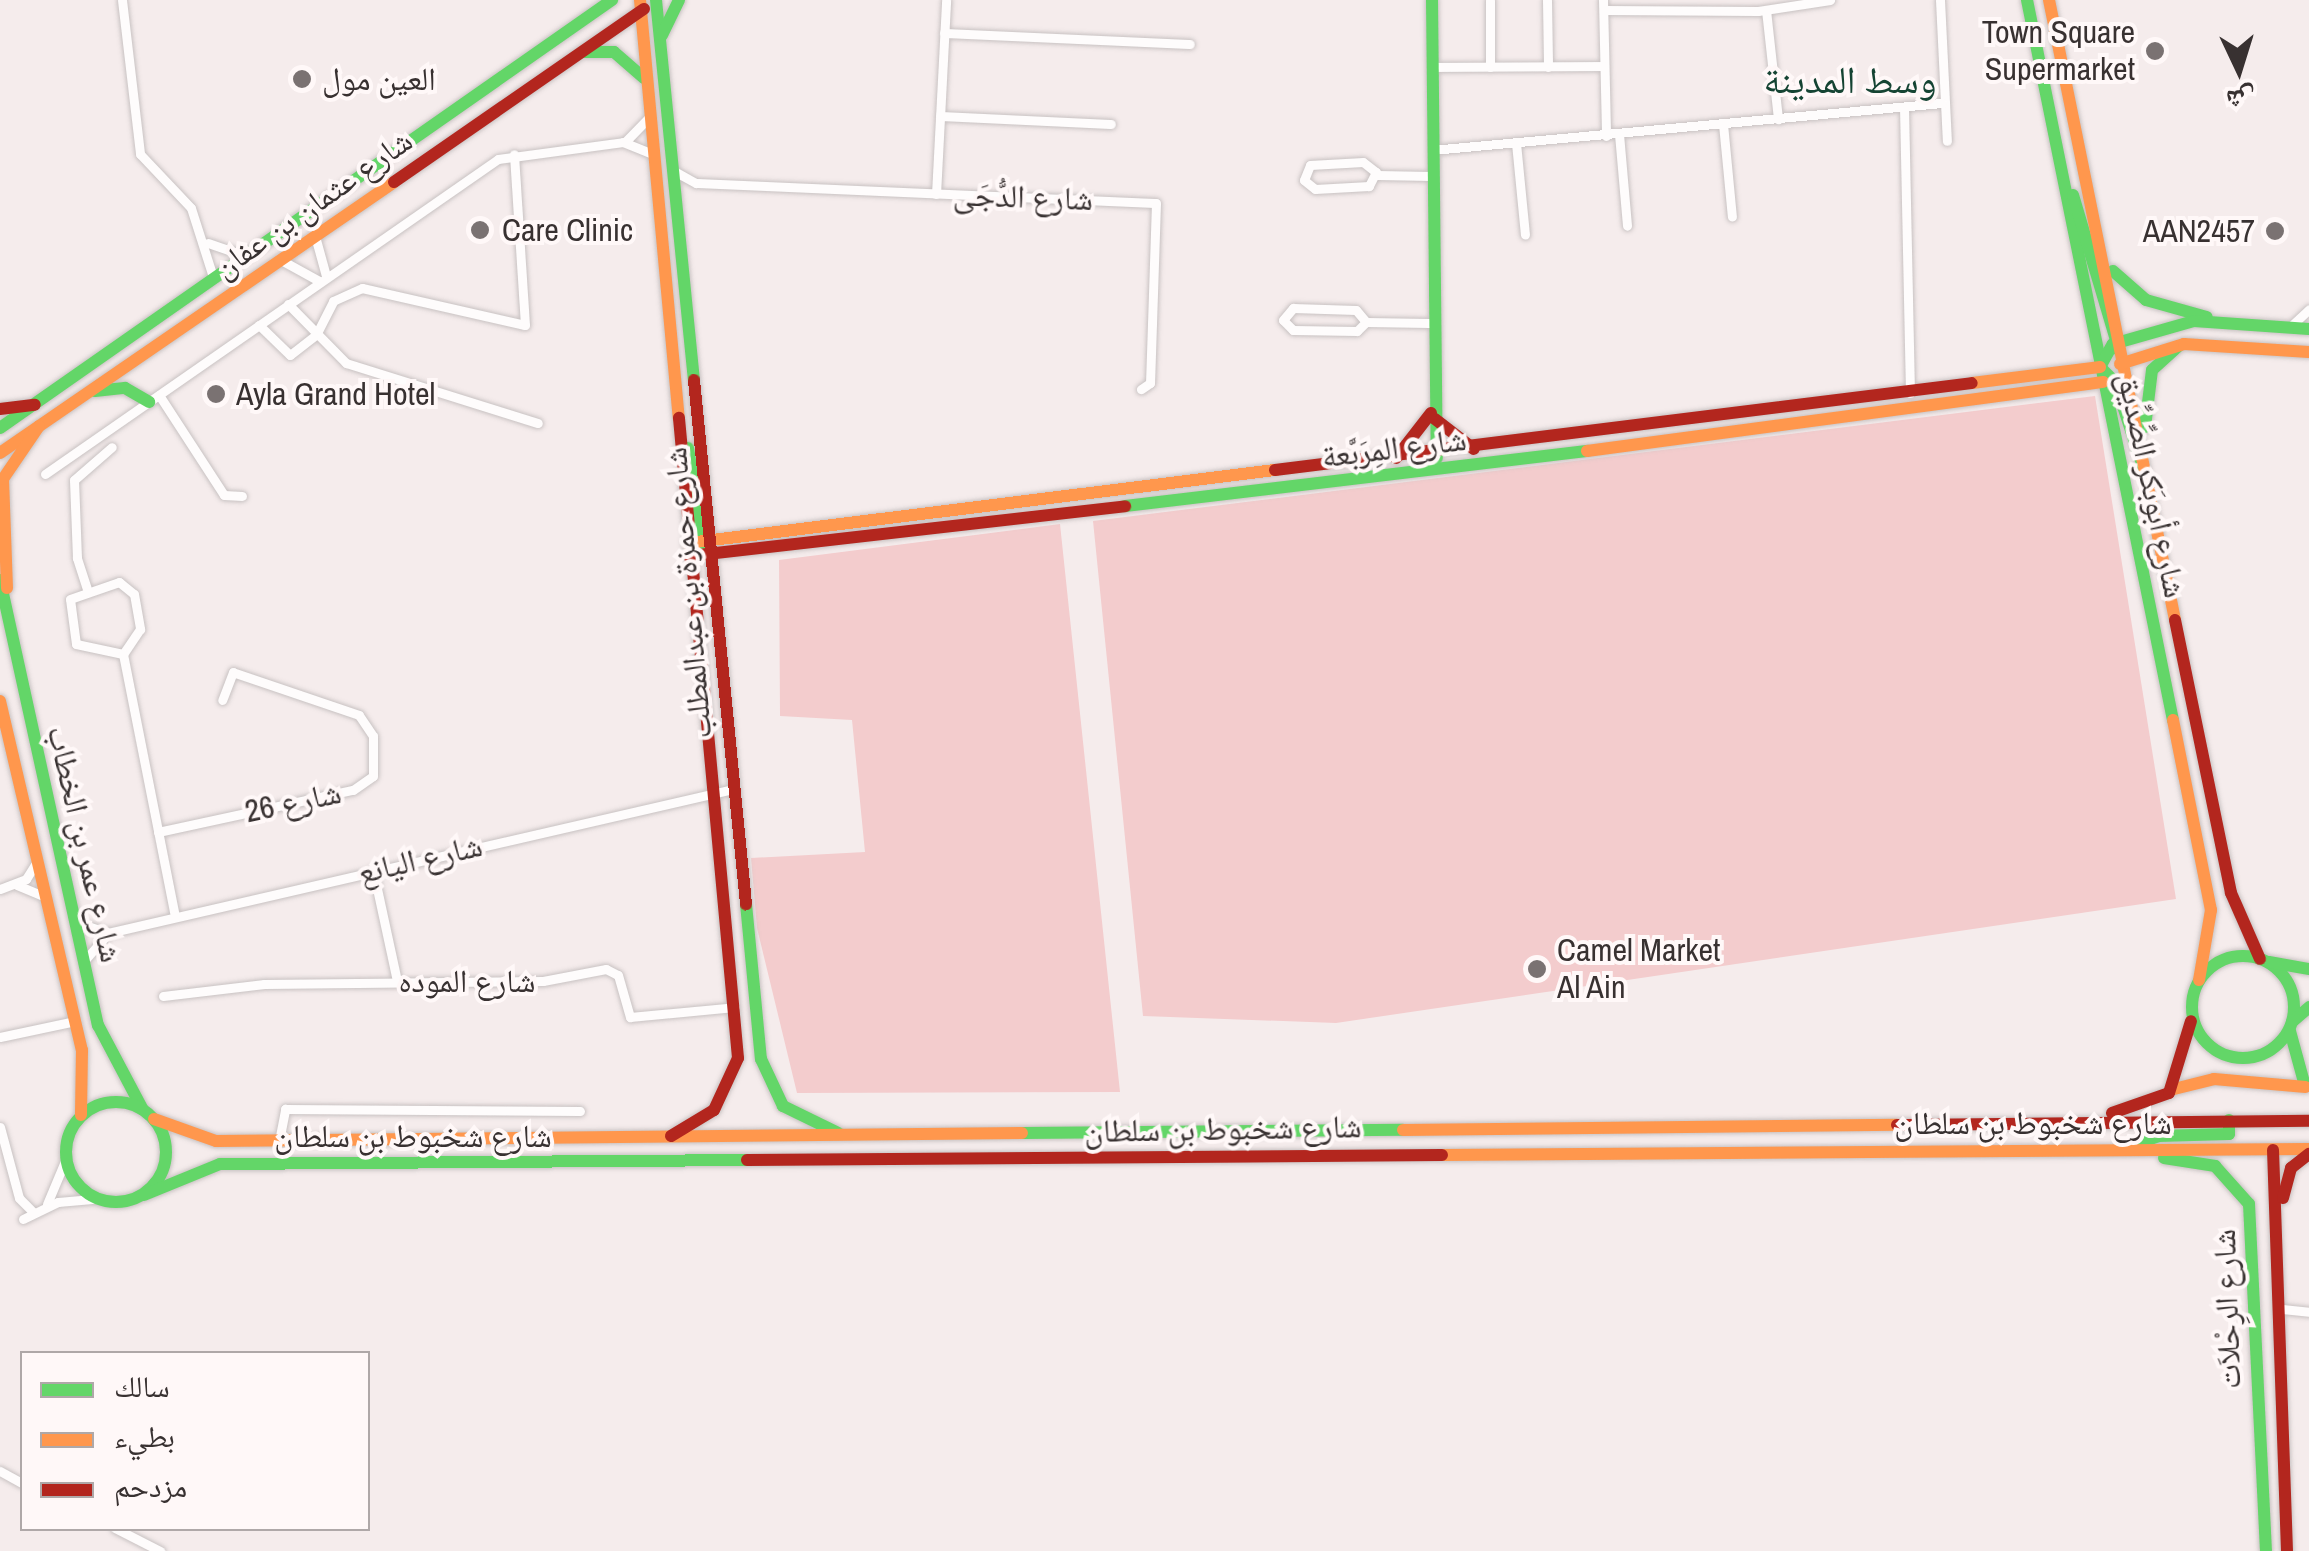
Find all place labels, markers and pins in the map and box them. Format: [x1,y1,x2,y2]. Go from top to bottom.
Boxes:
place label: Town Square Supermarket [1982,14,2135,89]
marker: Town Square Supermarket [2144,40,2166,62]
place label: العين مول [322,60,436,98]
marker: العين مول [291,68,313,90]
place label: Care Clinic [502,211,633,249]
place label: AAN2457 [2143,212,2255,250]
marker: Care Clinic [467,217,493,243]
marker: AAN2457 [2264,220,2286,242]
place label: Ayla Grand Hotel [236,375,435,413]
marker: Ayla Grand Hotel [205,383,227,405]
place label: Camel Market Al Ain [1557,932,1720,1007]
marker: Camel Market Al Ain [1526,958,1548,980]

